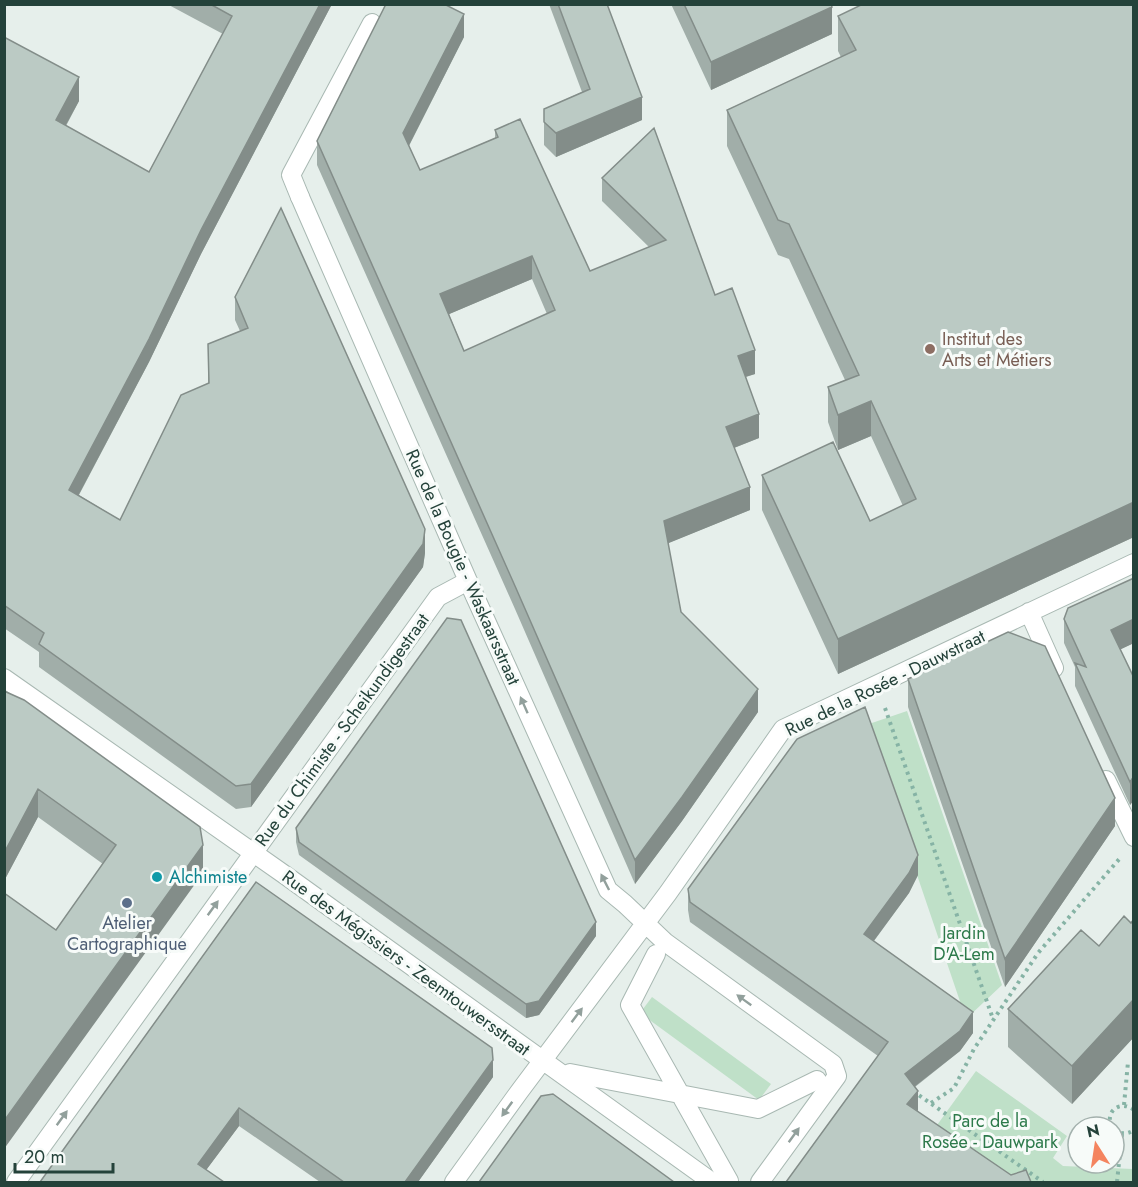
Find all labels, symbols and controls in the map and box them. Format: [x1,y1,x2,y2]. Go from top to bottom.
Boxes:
place label: Institut des Arts et Métiers [942,326,1052,373]
marker: Institut des Arts et Métiers [923,342,937,356]
street label: Rue de la Bougie - Waskaarsstraat [399,445,527,690]
street label: Rue du Chimiste - Scheikundigestraat [249,608,436,852]
street label: Rue de la Rosée - Dauwstraat [781,623,990,743]
one-way arrow [520,696,529,713]
place label: Alchimiste [169,864,247,890]
street label: Rue des Mégissiers - Zeemtouwersstraat [277,864,536,1062]
marker: Alchimiste [150,870,164,884]
one-way arrow [600,874,609,891]
marker: Atelier Cartographique [120,896,134,910]
one-way arrow [206,901,218,916]
place label: Atelier Cartographique [67,910,187,957]
park label: Jardin D'A-Lem [933,920,995,967]
one-way arrow [737,994,752,1006]
one-way arrow [571,1007,583,1023]
one-way arrow [502,1101,514,1116]
park label: Parc de la Rosée - Dauwpark [922,1108,1058,1155]
one-way arrow [56,1110,68,1126]
north arrow [1066,1115,1126,1175]
text: N [1084,1118,1102,1143]
one-way arrow [788,1128,800,1144]
scale bar [15,1136,112,1174]
text: 20 m [24,1144,64,1170]

